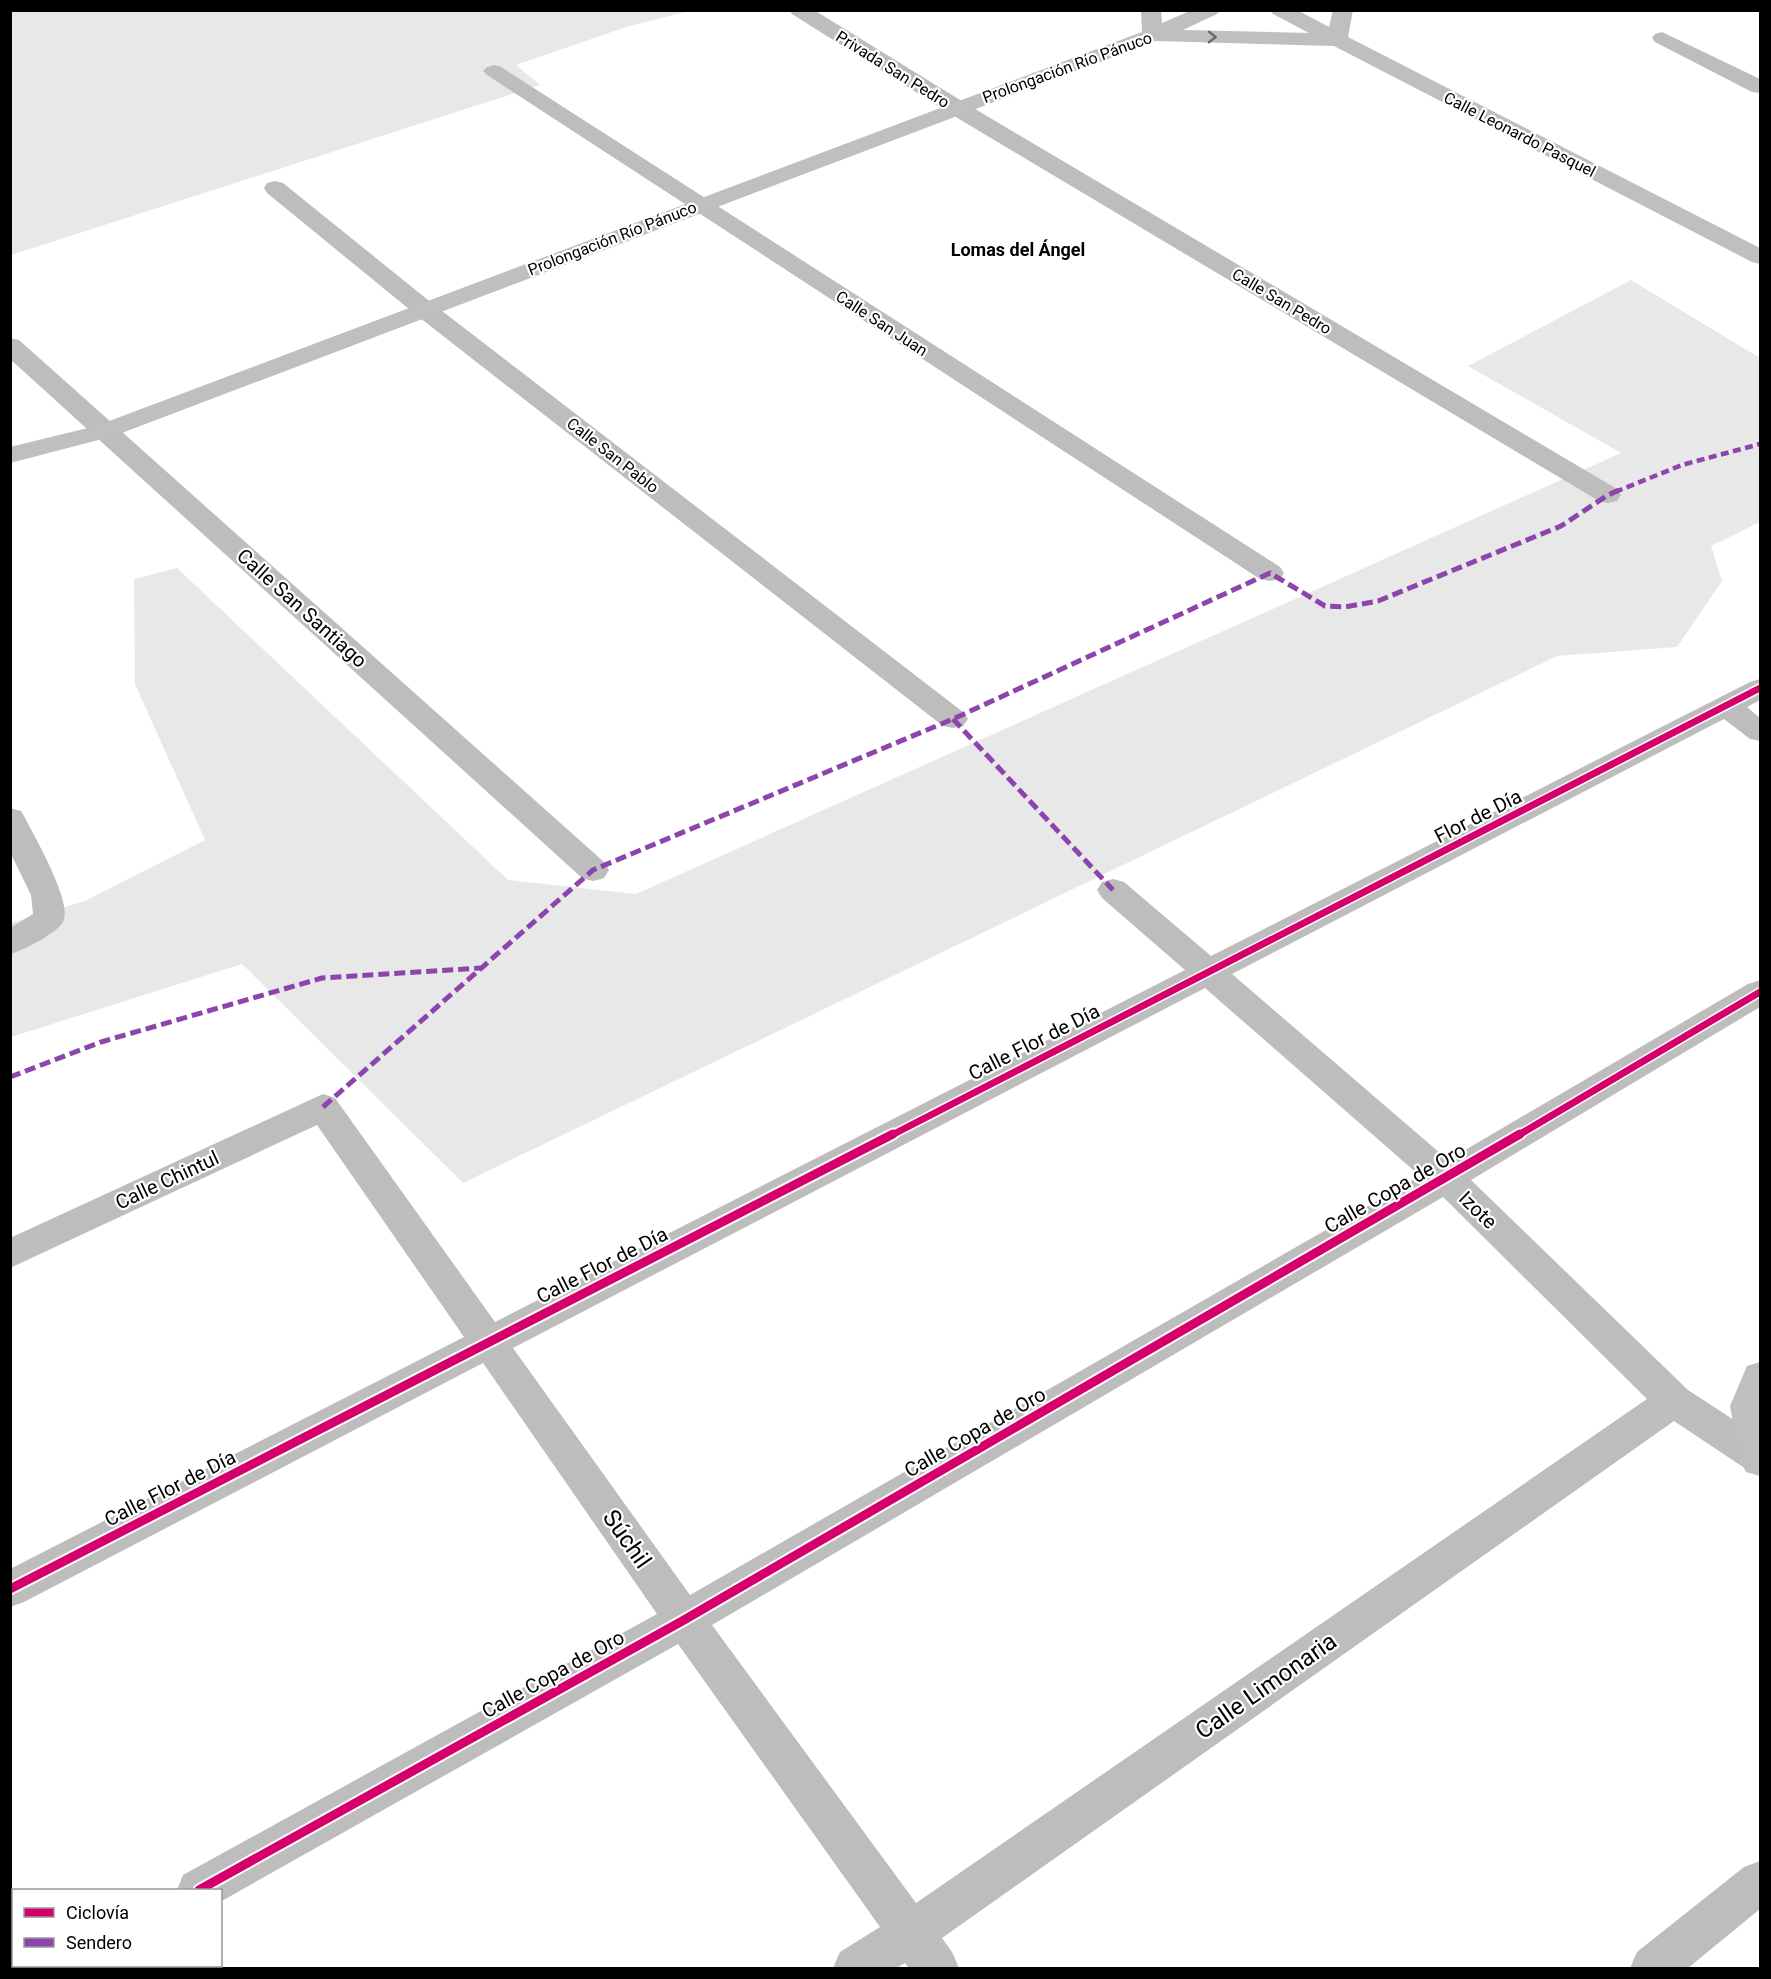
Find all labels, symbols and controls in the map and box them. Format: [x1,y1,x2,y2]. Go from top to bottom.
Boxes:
street label: Privada San Pedro [832,27,953,112]
street label: Prolongación Río Pánuco [980,28,1155,107]
one-way arrow [1207,31,1216,43]
street label: Calle Leonardo Pasquel [1441,88,1599,181]
street label: Prolongación Río Pánuco [525,198,699,279]
district label: Lomas del Ángel [951,239,1085,260]
street label: Calle San Pedro [1229,264,1335,338]
street label: Calle San Juan [832,287,931,360]
street label: Calle San Pablo [563,414,662,497]
street label: Calle San Santiago [232,543,372,673]
street label: Flor de Día [1430,784,1526,848]
street label: Calle Flor de Día [964,999,1104,1085]
street label: Calle Copa de Oro [1320,1138,1470,1238]
street label: Calle Chintul [111,1146,223,1214]
street label: Izote [1454,1186,1502,1234]
street label: Calle Flor de Día [532,1222,672,1308]
street label: Calle Copa de Oro [900,1382,1050,1482]
street label: Calle Flor de Día [100,1445,240,1531]
street label: Súchil [597,1504,657,1574]
street label: Calle Copa de Oro [478,1625,628,1723]
street label: Calle Limonaria [1190,1627,1342,1745]
legend [12,1889,222,1967]
text: Ciclovía [66,1902,129,1923]
text: Sendero [66,1932,132,1953]

